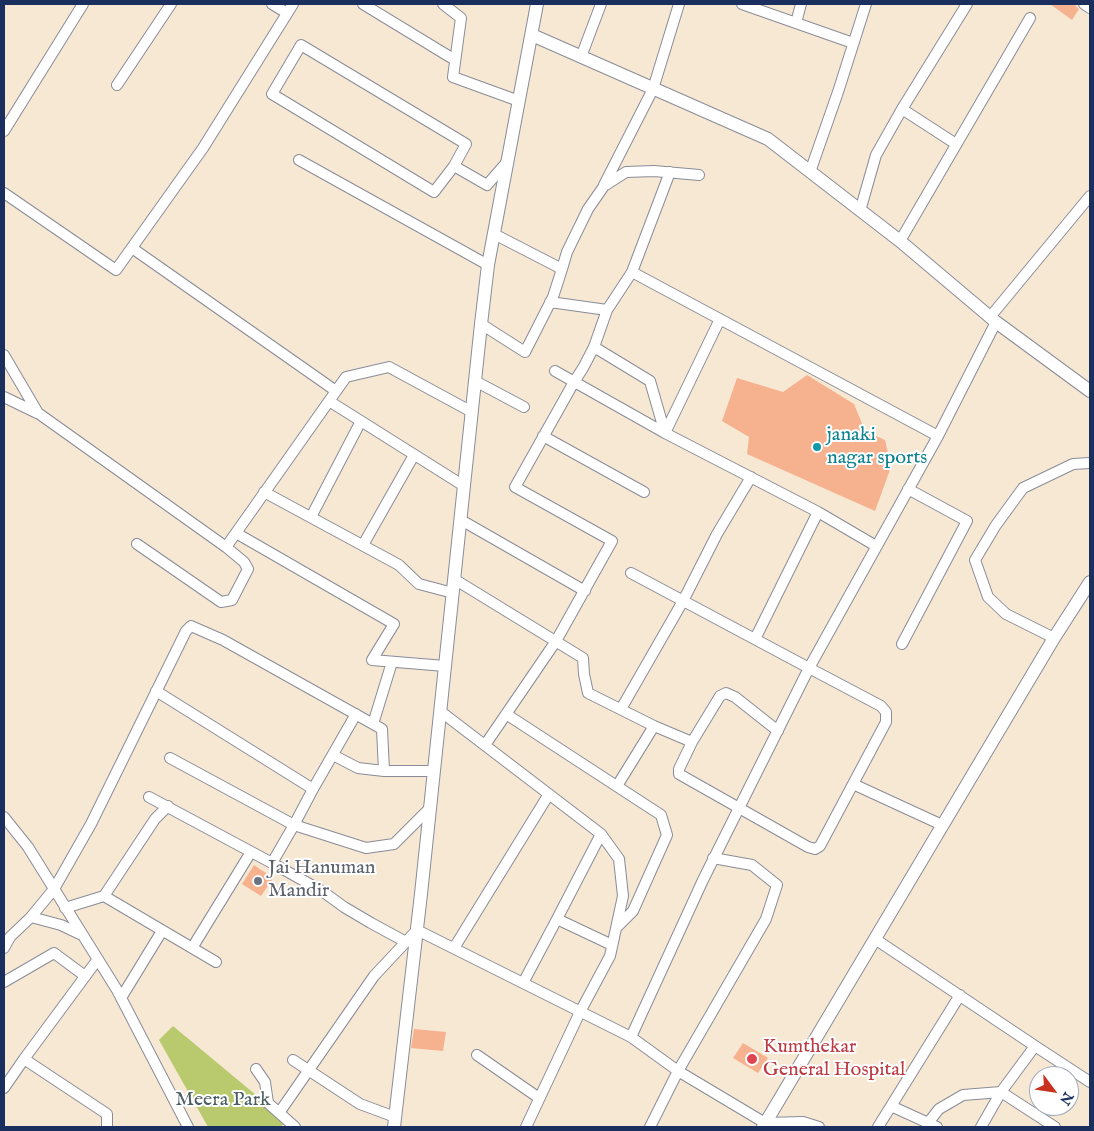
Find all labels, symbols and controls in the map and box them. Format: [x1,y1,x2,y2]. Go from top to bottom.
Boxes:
place label: janaki nagar sports [827,424,927,471]
marker: janaki nagar sports [811,441,823,453]
place label: Jai Hanuman Mandir [268,857,375,904]
marker: Jai Hanuman Mandir [252,875,264,887]
place label: Kumthekar General Hospital [763,1036,905,1083]
marker: Kumthekar General Hospital [745,1052,759,1066]
north arrow [1029,1066,1079,1116]
text: N [1055,1088,1077,1108]
park label: Meera Park [175,1089,271,1113]

